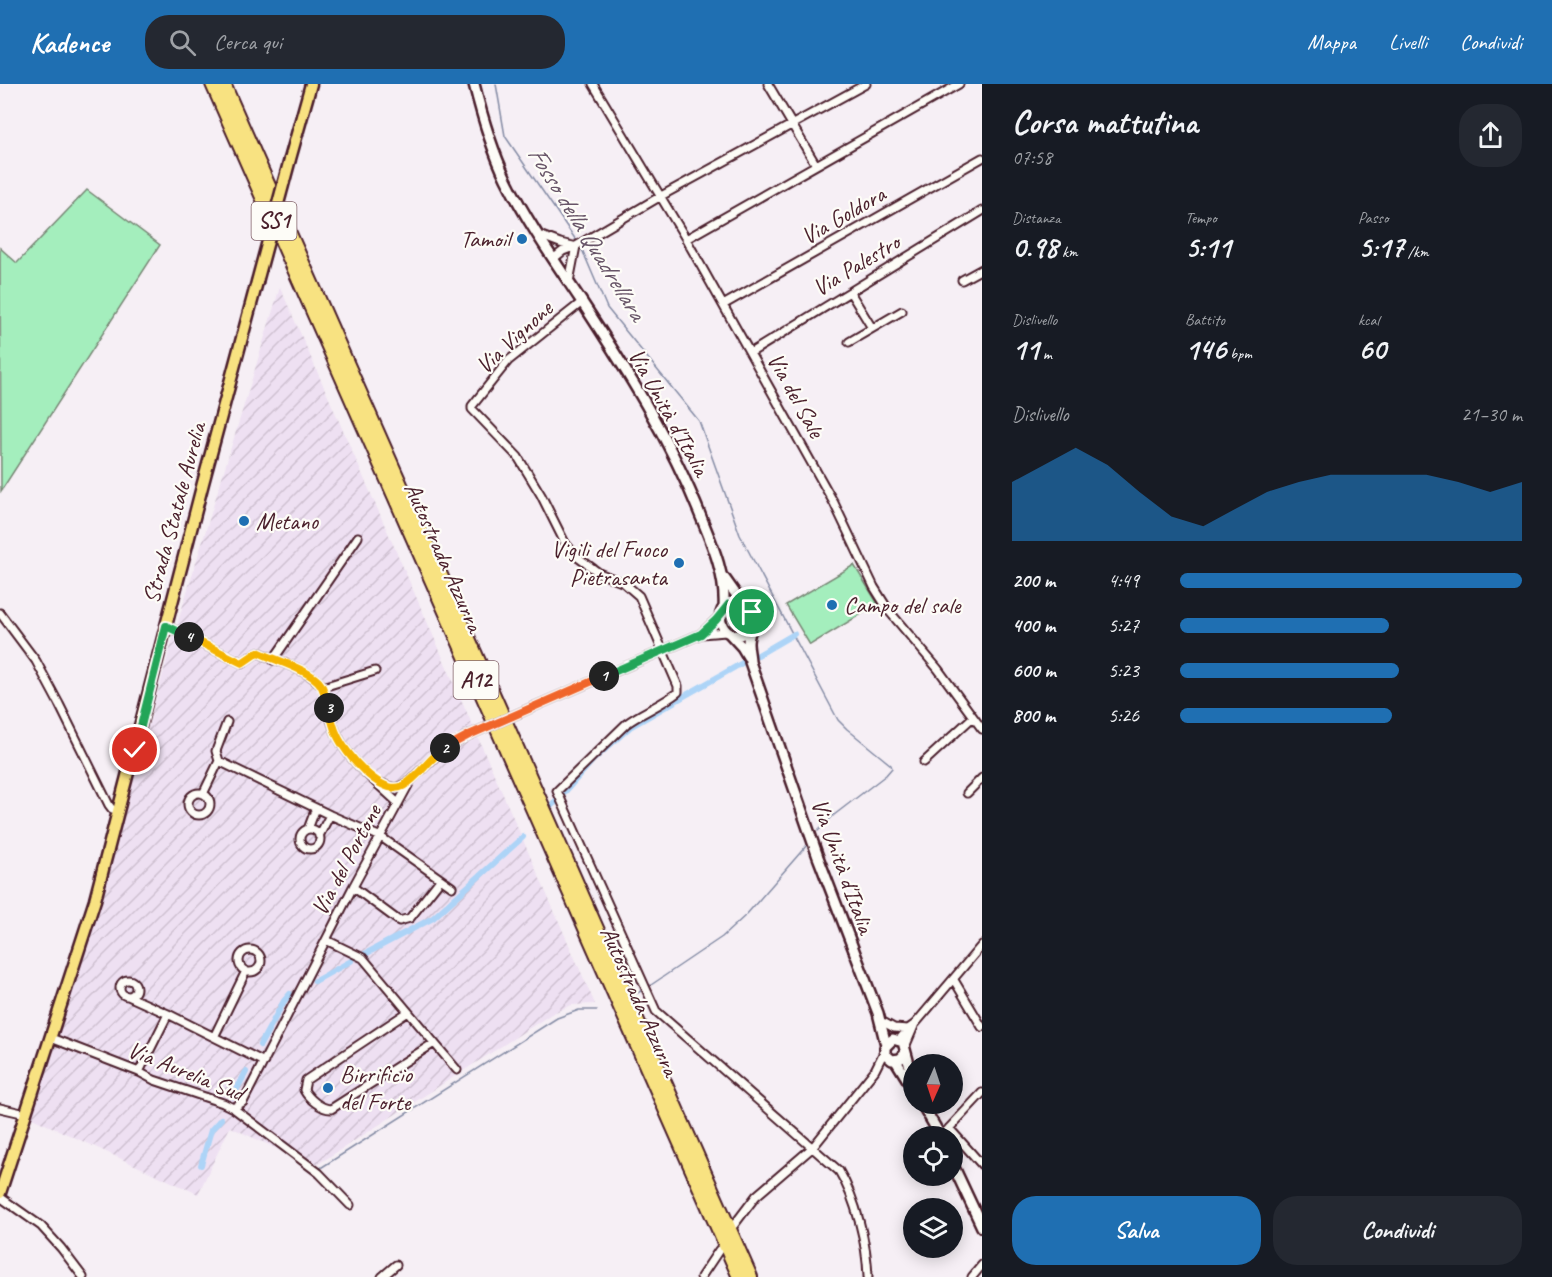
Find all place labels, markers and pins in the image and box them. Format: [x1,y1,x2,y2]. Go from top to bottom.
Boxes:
place label: Tamoil [460,224,514,254]
marker: Tamoil [515,232,529,246]
place label: Metano [256,506,319,536]
marker: Metano [237,514,251,528]
place label: Vigili del Fuoco Pietrasanta [551,534,669,592]
marker: Vigili del Fuoco Pietrasanta [672,556,686,570]
pin [726,586,777,637]
place label: Campo del sale [844,590,962,620]
marker: Campo del sale [825,598,839,612]
pin: 4 [174,622,204,652]
pin: 1 [589,661,619,691]
pin: 3 [314,693,344,723]
pin [109,724,160,775]
pin: 2 [430,733,460,763]
place label: Birrificio del Forte [340,1059,413,1117]
marker: Birrificio del Forte [321,1081,335,1095]

